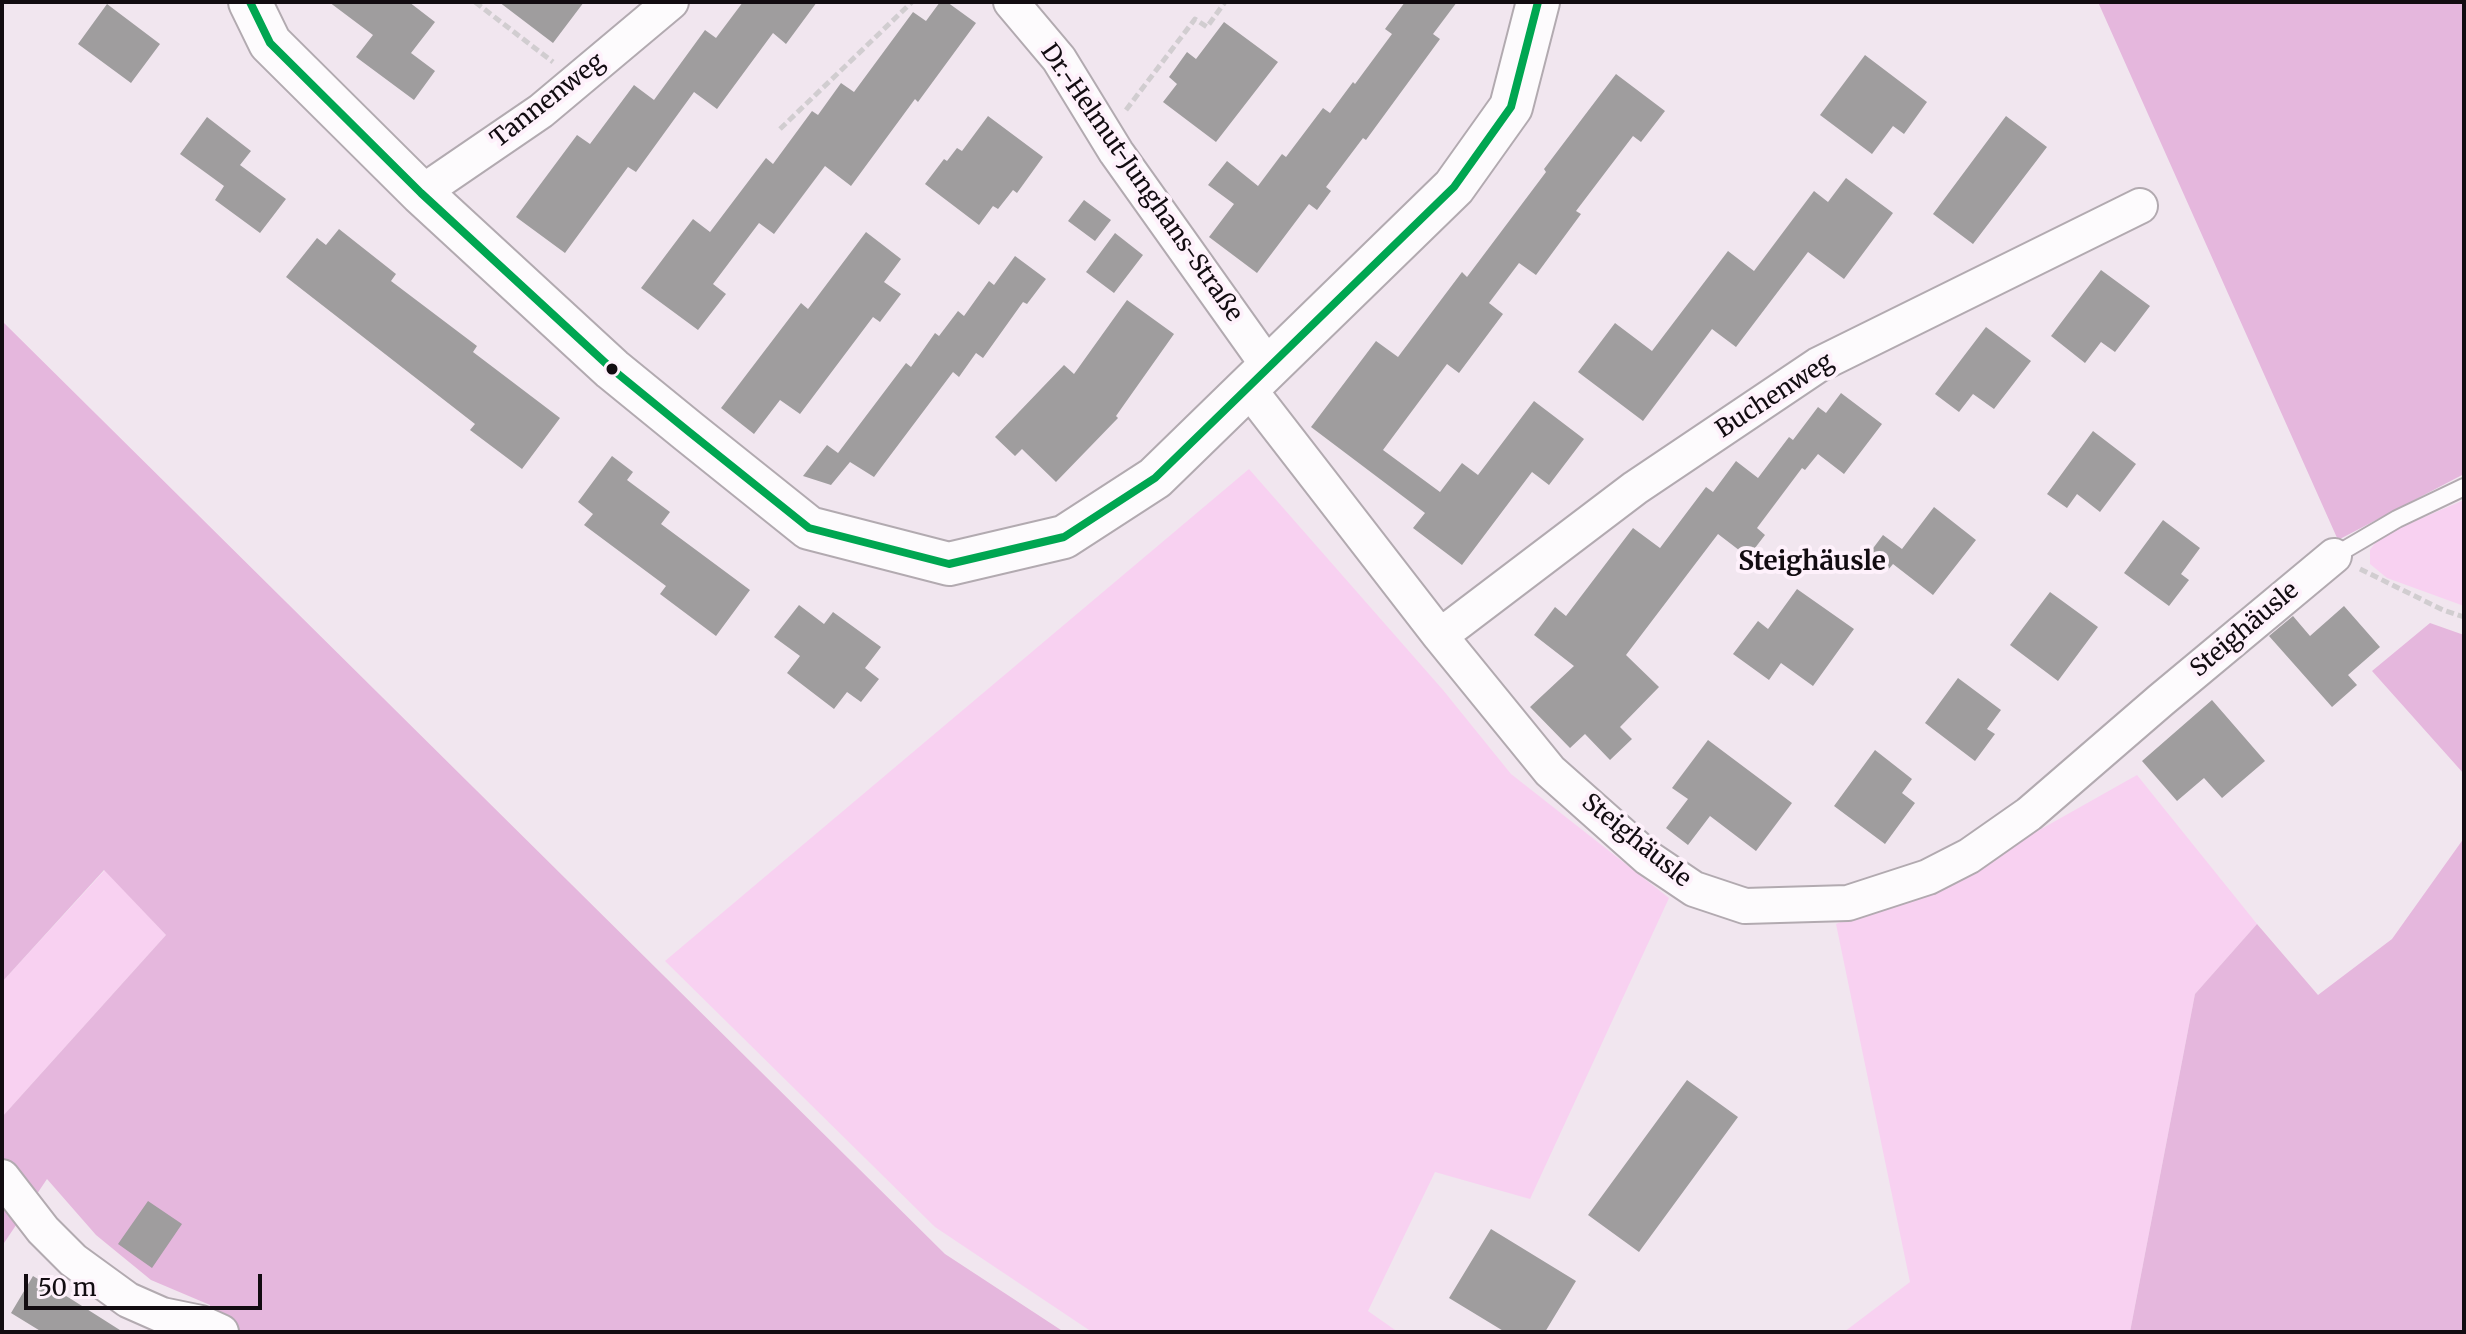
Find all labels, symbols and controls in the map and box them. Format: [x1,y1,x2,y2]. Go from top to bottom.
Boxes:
street label: Dr.-Helmut-Junghans-Straße [1034,39,1248,327]
street label: Tannenweg [485,48,611,154]
street label: Buchenweg [1711,347,1839,445]
unlabelled marker [604,361,620,377]
district label: Steighäusle [1738,547,1886,579]
street label: Steighäusle [2185,577,2305,683]
street label: Steighäusle [1576,788,1696,894]
scale bar [28,1258,266,1308]
text: 50 m [38,1272,97,1303]

